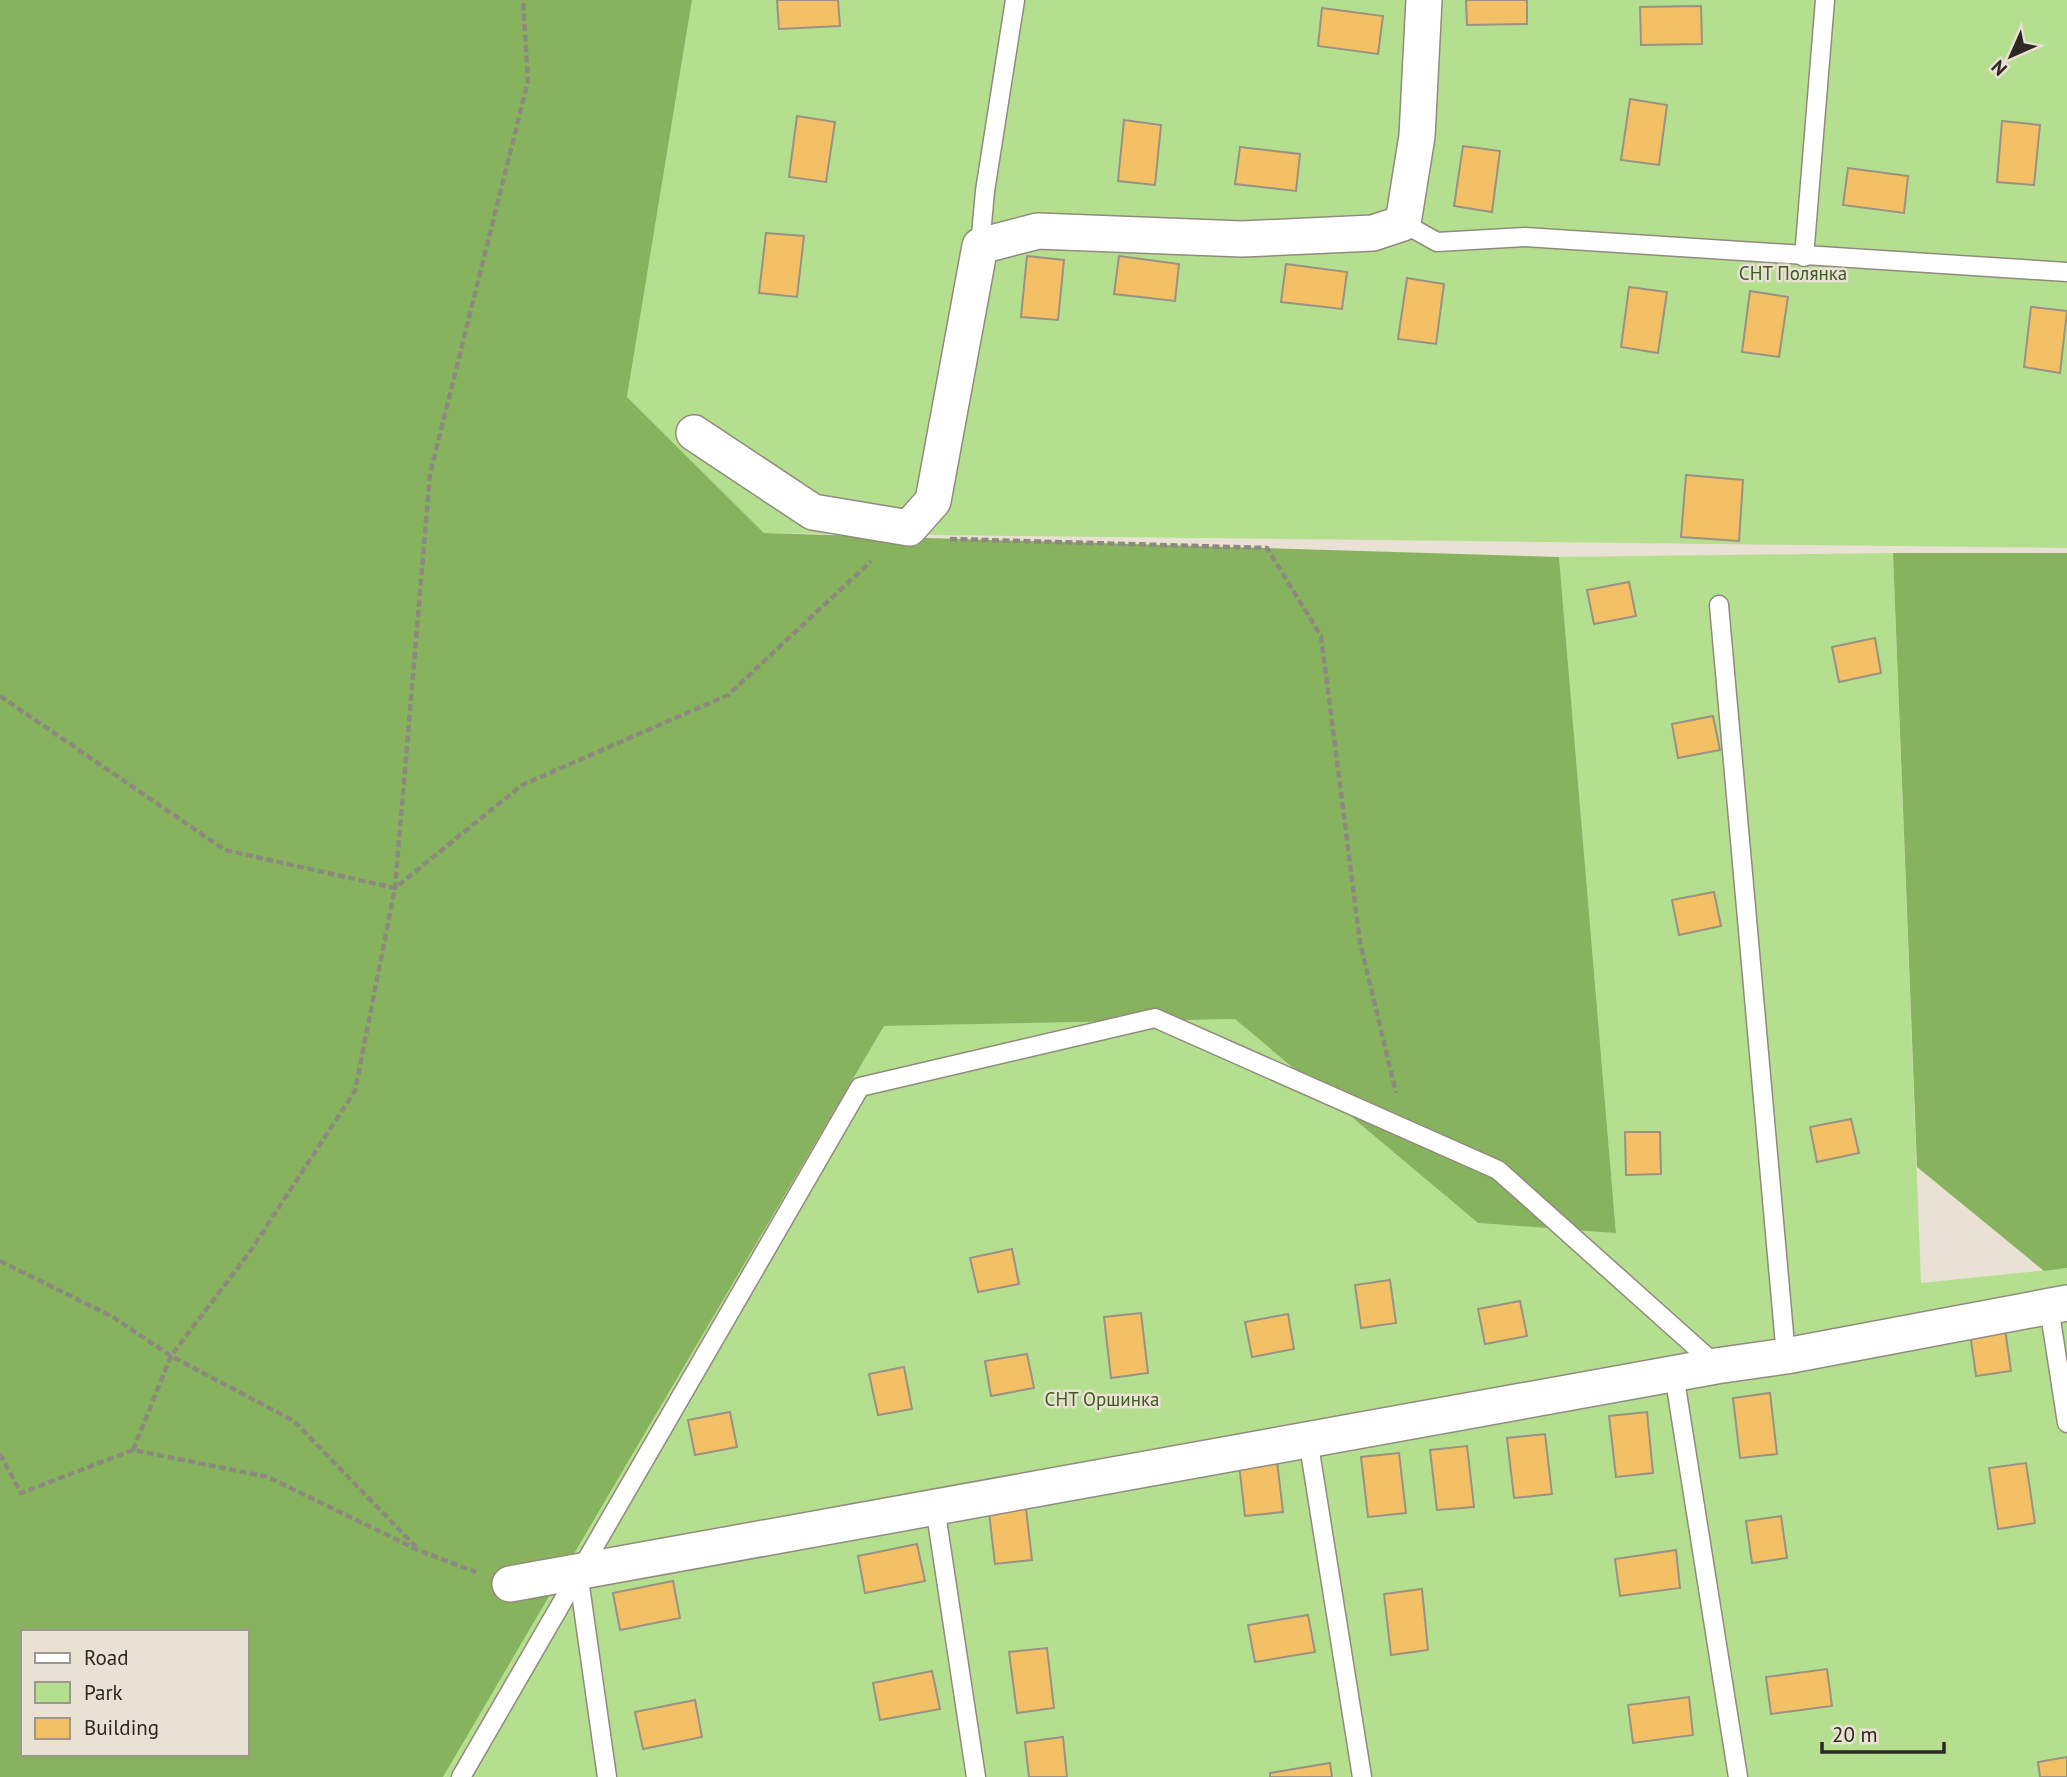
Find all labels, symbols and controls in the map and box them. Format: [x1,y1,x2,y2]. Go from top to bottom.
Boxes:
north arrow [1976,21,2046,91]
text: N [1986,55,2012,81]
park label: СНТ Полянка [1739,261,1847,285]
park label: СНТ Оршинка [1045,1387,1159,1411]
legend [21,1630,248,1756]
text: Road [84,1644,128,1671]
text: Park [84,1679,123,1706]
scale bar [1822,1710,1944,1754]
text: Building [84,1714,159,1741]
text: 20 m [1832,1721,1878,1748]

